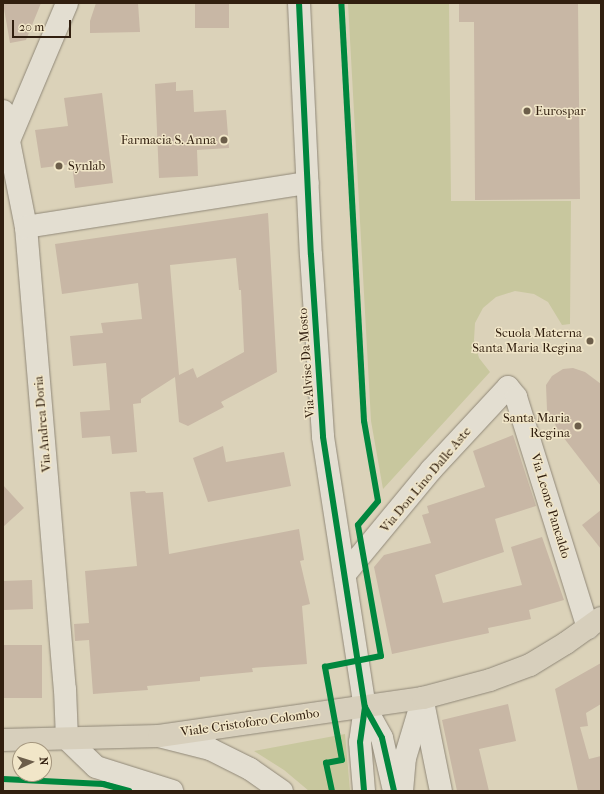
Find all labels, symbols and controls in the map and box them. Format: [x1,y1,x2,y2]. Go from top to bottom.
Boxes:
scale bar [14,12,73,38]
text: 20 m [19,20,44,34]
place label: Eurospar [535,103,586,119]
marker: Eurospar [522,106,532,116]
place label: Farmacia S. Anna [121,132,216,148]
marker: Farmacia S. Anna [219,135,229,145]
place label: Synlab [68,158,105,174]
marker: Synlab [53,160,65,172]
street label: Via Alvise Da Mosto [295,307,319,419]
place label: Scuola Materna Santa Maria Regina [472,326,582,357]
marker: Scuola Materna Santa Maria Regina [585,336,595,346]
street label: Via Andrea Doria [31,375,55,473]
place label: Santa Maria Regina [503,411,570,442]
marker: Santa Maria Regina [573,421,583,431]
street label: Via Don Lino Dalle Aste [377,424,475,536]
street label: Via Leone Pancaldo [527,452,573,560]
street label: Viale Cristoforo Colombo [180,706,320,740]
north arrow [12,742,52,782]
text: N [37,757,50,766]

